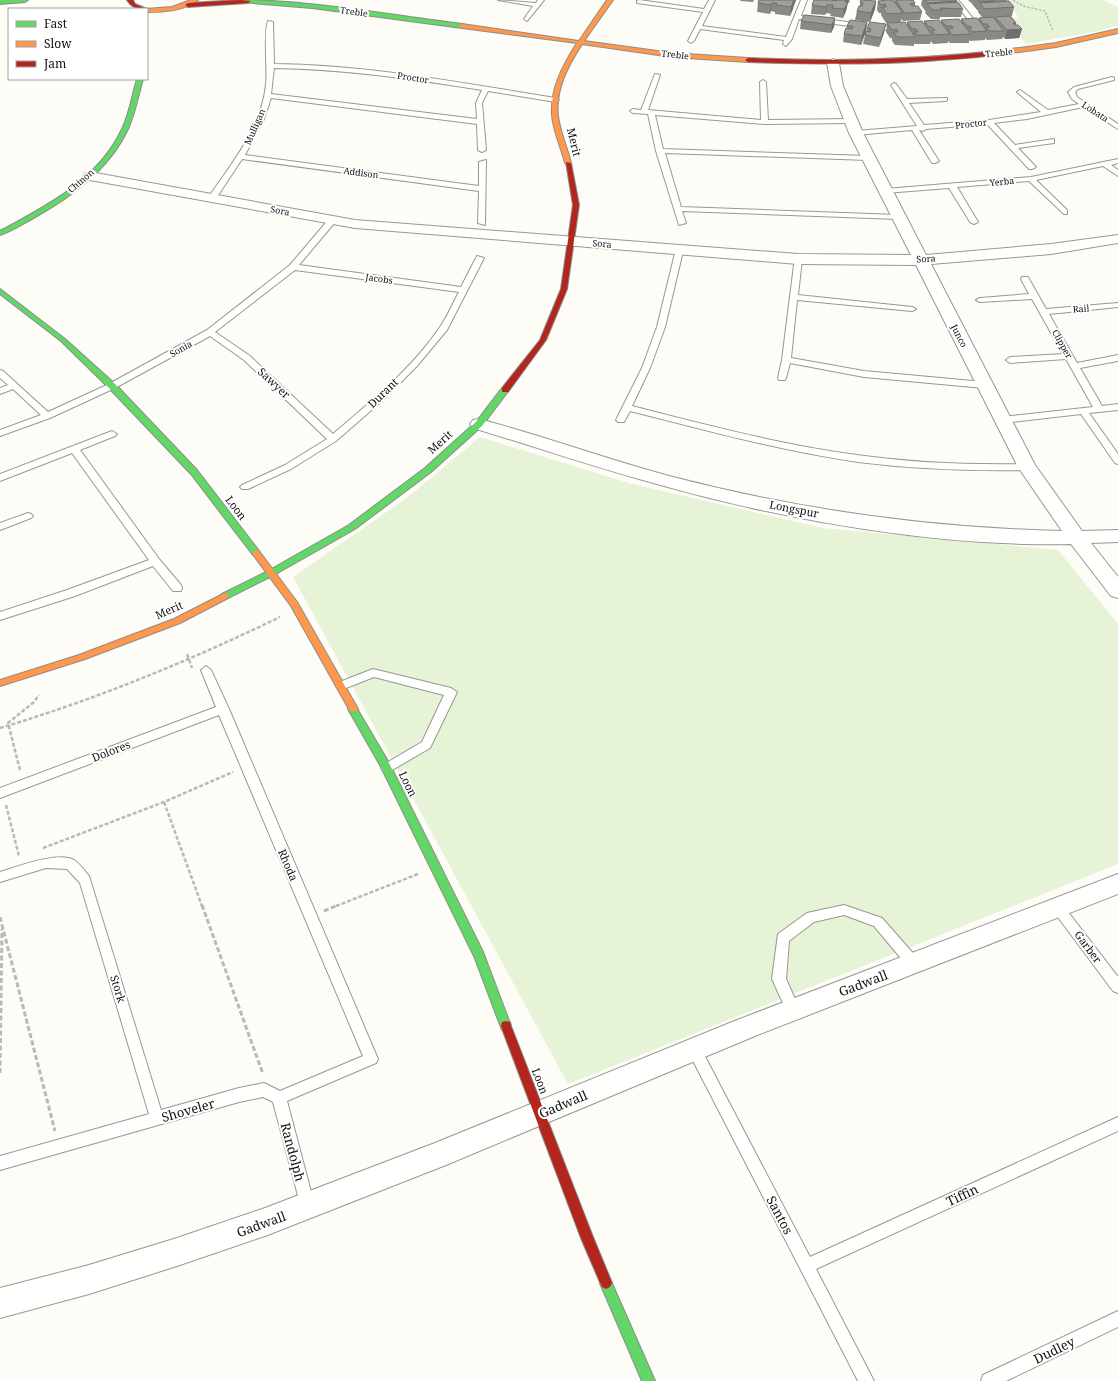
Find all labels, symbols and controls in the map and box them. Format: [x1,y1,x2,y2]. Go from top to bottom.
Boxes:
street label: Treble [339,3,369,20]
legend [8,8,148,80]
text: Fast [44,15,67,32]
text: Slow [44,35,72,52]
street label: Treble [984,45,1014,60]
street label: Treble [661,47,690,62]
text: Jam [43,55,66,72]
street label: Proctor [396,69,431,87]
street label: Lobata [1079,98,1111,125]
street label: Mulligan [241,106,268,147]
street label: Proctor [954,115,988,132]
street label: Merit [564,126,585,158]
street label: Addison [343,164,380,181]
street label: Chinon [65,166,97,196]
street label: Yerba [988,174,1015,189]
street label: Sora [269,202,291,219]
street label: Sora [592,236,612,251]
street label: Sora [916,252,936,265]
street label: Jacobs [364,270,394,287]
street label: Rail [1072,301,1090,316]
street label: Junco [948,321,971,350]
street label: Clipper [1049,327,1076,361]
street label: Sonia [167,337,194,360]
street label: Sawyer [255,364,294,402]
street label: Durant [364,374,401,411]
street label: Merit [424,426,455,457]
street label: Loon [222,493,250,523]
street label: Longspur [768,496,821,521]
street label: Merit [153,597,185,622]
street label: Dolores [89,736,132,765]
street label: Loon [396,769,421,799]
street label: Rhoda [275,846,302,883]
street label: Garber [1071,927,1106,967]
street label: Gadwall [836,965,890,1001]
street label: Stork [107,973,130,1005]
street label: Loon [529,1066,552,1096]
street label: Gadwall [536,1086,590,1122]
street label: Shoveler [159,1094,217,1126]
street label: Randolph [277,1121,309,1183]
street label: Tiffin [943,1179,982,1210]
street label: Santos [762,1193,798,1237]
street label: Gadwall [234,1207,288,1241]
street label: Dudley [1030,1332,1078,1368]

